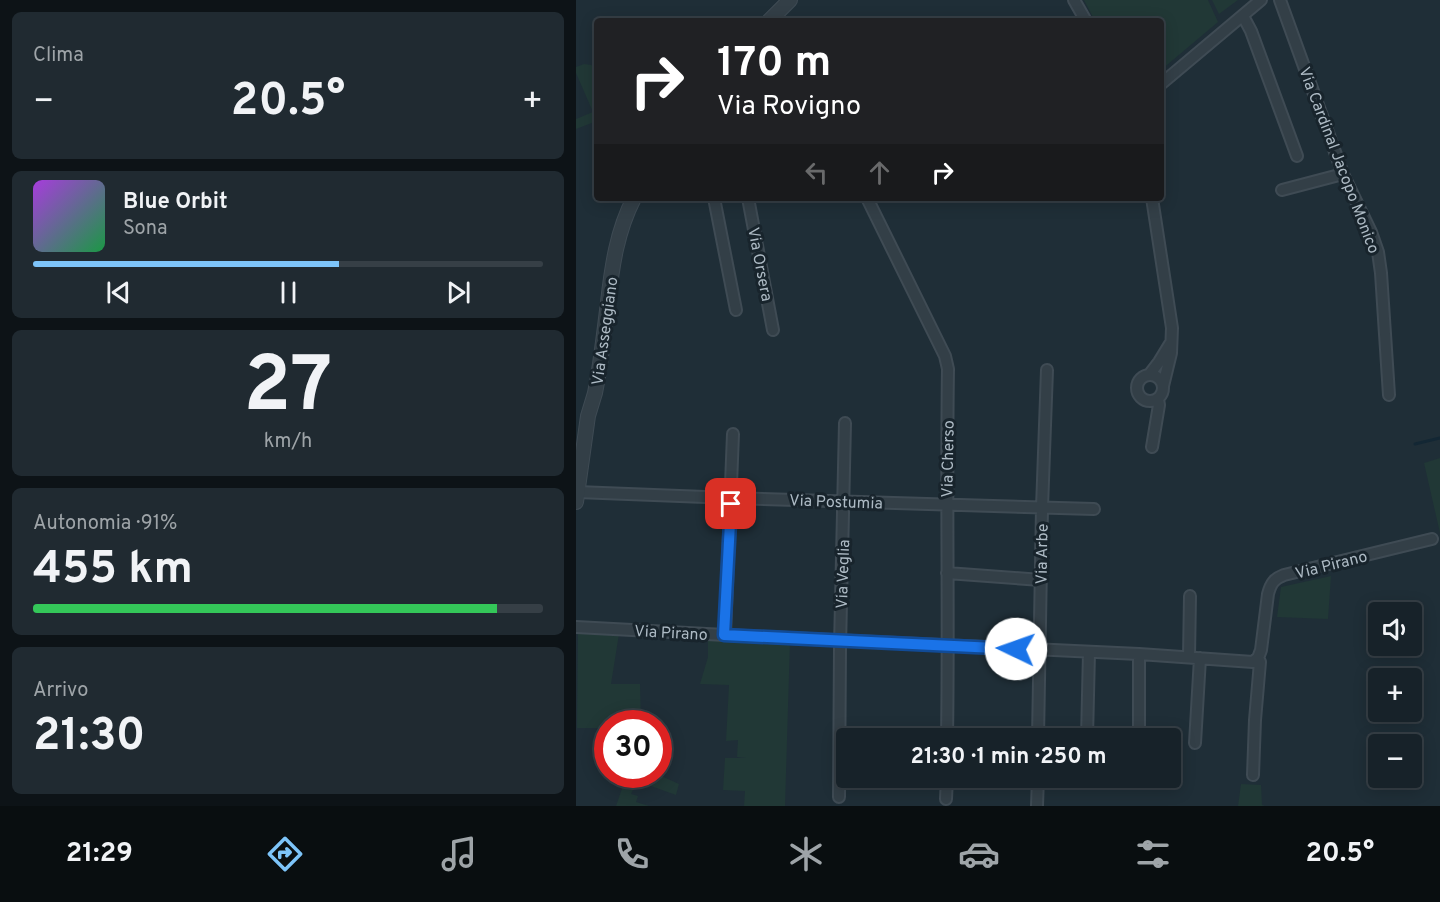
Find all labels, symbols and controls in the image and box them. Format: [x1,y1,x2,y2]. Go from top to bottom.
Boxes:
text: 170 m [717,38,831,91]
icon: right [618,42,696,120]
text: Clima [33,43,84,69]
street label: Via Cardinal Jacopo Monico [1293,65,1383,257]
text: 20.5° [231,74,345,131]
text: − [33,82,54,124]
text: + [522,82,543,124]
text: Via Rovigno [717,90,861,124]
icon: left [800,156,833,189]
icon: ahead [863,156,896,189]
icon: right [926,156,959,189]
text: Blue Orbit [123,189,228,216]
text: Sona [123,216,168,242]
street label: Via Orsera [742,226,776,303]
icon: previous [102,276,135,309]
icon: pause [272,276,305,309]
icon: next [442,276,475,309]
street label: Via Asseggiano [588,276,624,387]
text: 27 [244,340,332,439]
street label: Via Cherso [938,420,960,498]
text: km/h [264,429,312,455]
pin [705,478,756,529]
icon: arrive [714,487,747,520]
street label: Via Postumia [789,491,883,515]
text: Autonomia · 91% [33,511,178,537]
street label: Via Arbe [1032,523,1054,585]
street label: Via Veglia [833,539,855,609]
text: 455 km [33,542,193,599]
street label: Via Pirano [1293,547,1370,585]
map controls [1368,602,1422,788]
button: sound [1368,602,1422,656]
position arrow [984,617,1048,681]
street label: Via Pirano [634,622,708,646]
button: + [1368,668,1422,722]
text: Arrivo [33,678,88,704]
text: 21:30 [33,709,145,766]
speed limit sign: 30 [594,710,672,788]
button: − [1368,734,1422,788]
text: 21:30 · 1 min · 250 m [911,744,1106,771]
icon: directions [264,833,306,875]
icon: music [438,833,480,875]
icon: phone [611,833,653,875]
icon: climate [785,833,827,875]
icon: car [958,833,1000,875]
icon: filters [1132,833,1174,875]
text: 21:29 [66,837,133,871]
text: 20.5° [1306,837,1374,871]

